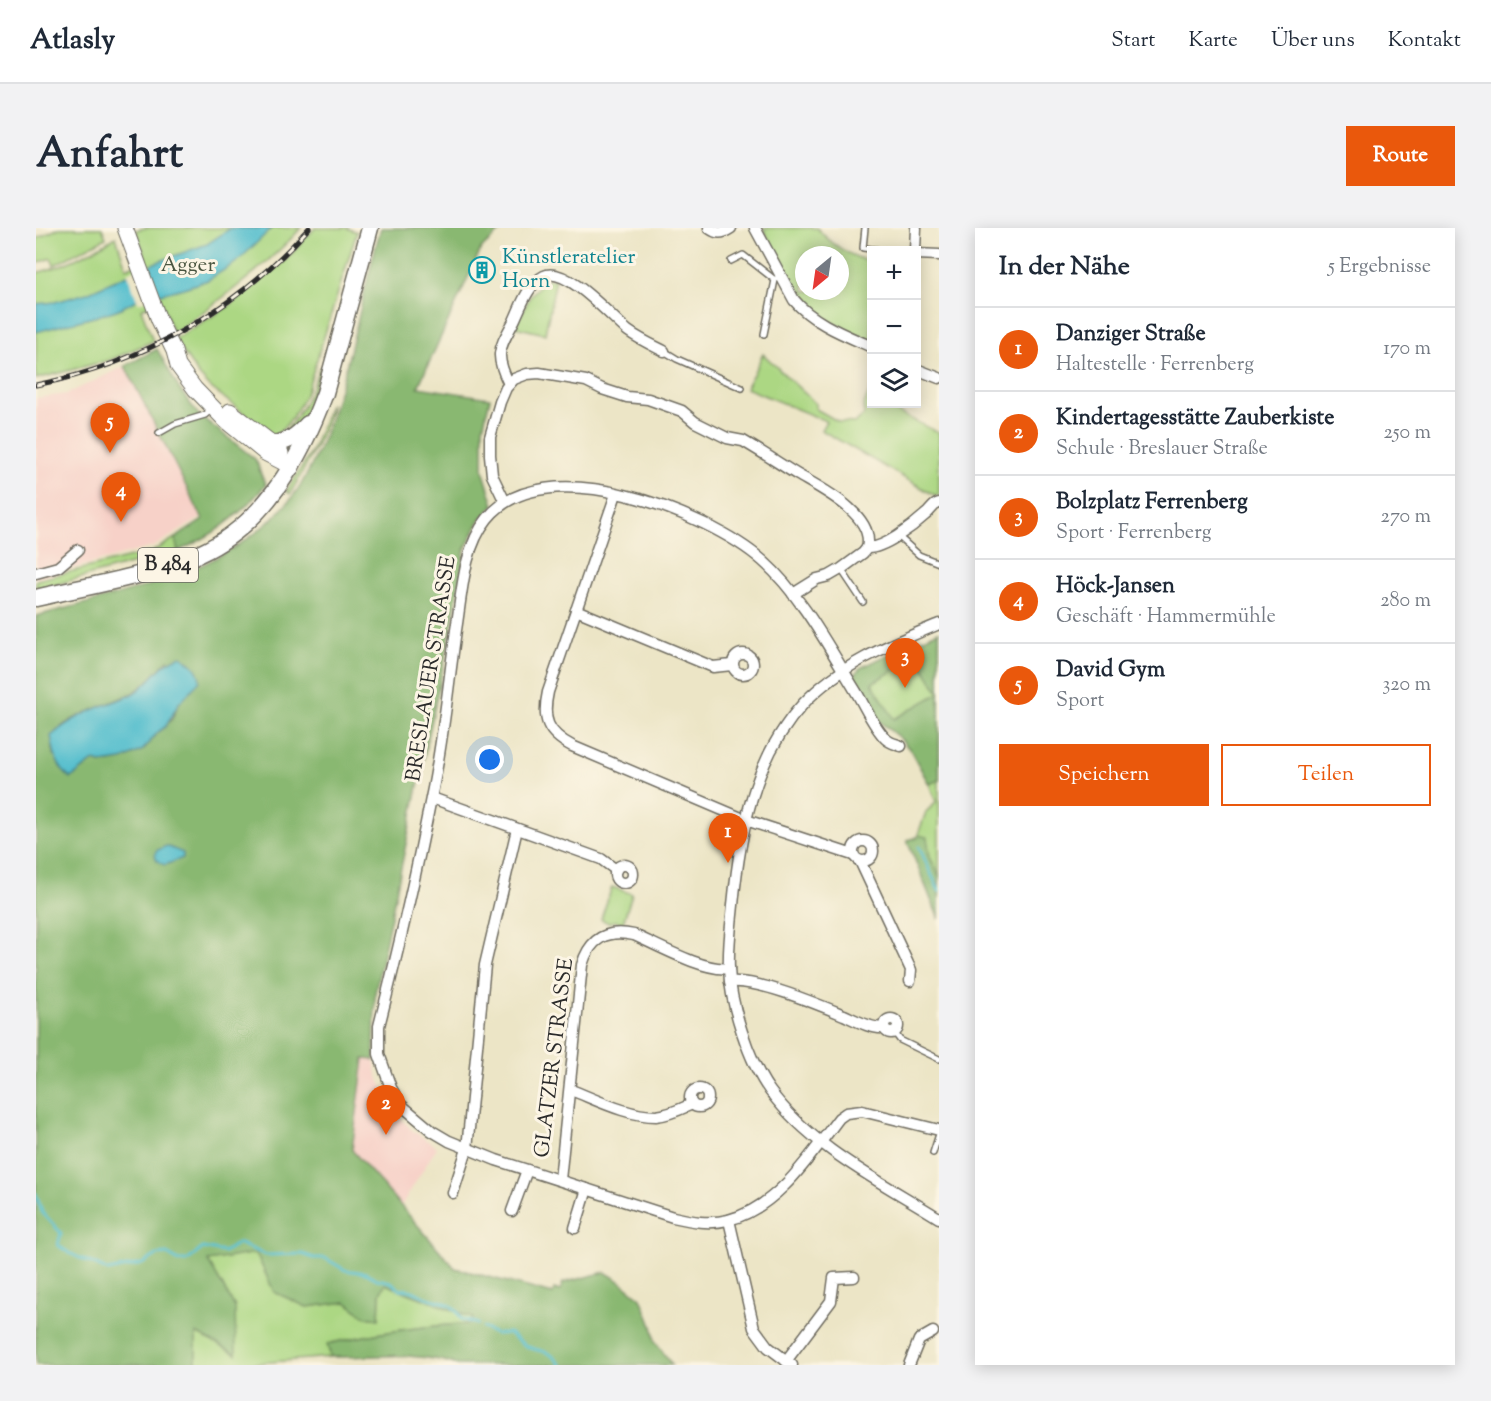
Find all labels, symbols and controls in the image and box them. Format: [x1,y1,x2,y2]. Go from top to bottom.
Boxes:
text: Atlasly [30,21,115,61]
text: Start [1111,26,1155,56]
text: Karte [1188,26,1238,56]
text: Über uns [1271,26,1355,56]
text: Kontakt [1388,26,1461,56]
text: Anfahrt [36,126,183,186]
button: Route [1346,126,1455,186]
place label: Künstleratelier Horn [502,243,636,297]
north arrow [795,246,849,300]
map controls [867,246,921,408]
button: + [867,246,921,300]
text: In der Nähe [999,249,1130,286]
park label: Agger [161,251,215,281]
text: 5 Ergebnisse [1328,253,1431,282]
building icon: Künstleratelier Horn [467,255,497,285]
button: − [867,300,921,354]
text: Danziger Straße [1056,319,1206,351]
text: 1 [1015,335,1022,364]
text: 170 m [1383,335,1431,364]
text: Haltestelle · Ferrenberg [1056,351,1254,380]
button: layers [867,354,921,408]
text: Kindertagesstätte Zauberkiste [1056,403,1334,435]
pin: 5 [90,404,130,453]
text: 2 [1014,419,1023,448]
text: 250 m [1383,419,1431,448]
text: Schule · Breslauer Straße [1056,435,1268,464]
pin: 4 [102,472,140,522]
text: Bolzplatz Ferrenberg [1056,487,1248,519]
text: 3 [1014,503,1023,532]
text: 270 m [1381,503,1431,532]
text: Sport · Ferrenberg [1056,519,1211,548]
road number: B 484 [138,548,198,582]
street label: BRESLAUER STRASSE [399,554,465,784]
text: Höck-Jansen [1056,571,1175,603]
text: 4 [1013,587,1024,616]
text: 280 m [1380,587,1431,616]
text: Geschäft · Hammermühle [1056,603,1276,632]
pin: 3 [886,638,924,688]
text: David Gym [1056,655,1165,687]
text: 5 [1015,671,1022,700]
text: 320 m [1382,671,1431,700]
text: Sport [1056,687,1104,716]
button: Speichern [999,744,1209,806]
button: Teilen [1221,744,1431,806]
your location [475,745,504,774]
pin: 1 [708,814,748,863]
street label: GLATZER STRASSE [528,956,582,1159]
pin: 2 [366,1086,406,1135]

